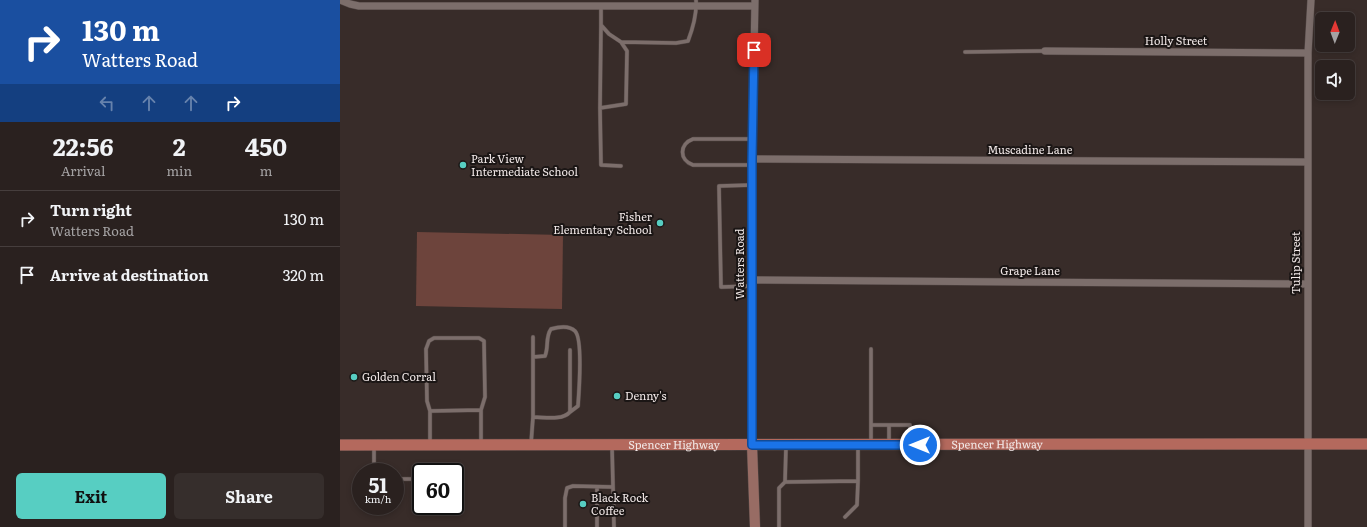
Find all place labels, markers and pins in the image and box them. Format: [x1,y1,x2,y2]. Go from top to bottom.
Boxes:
pin [737,33,771,67]
place label: Park View Intermediate School [471,150,578,179]
marker: Park View Intermediate School [458,160,468,170]
place label: Fisher Elementary School [553,208,653,237]
marker: Fisher Elementary School [655,218,665,228]
place label: Golden Corral [362,368,436,384]
marker: Golden Corral [349,372,359,382]
place label: Denny's [625,387,666,403]
marker: Denny's [612,391,622,401]
place label: Black Rock Coffee [591,489,649,518]
marker: Black Rock Coffee [578,499,588,509]

